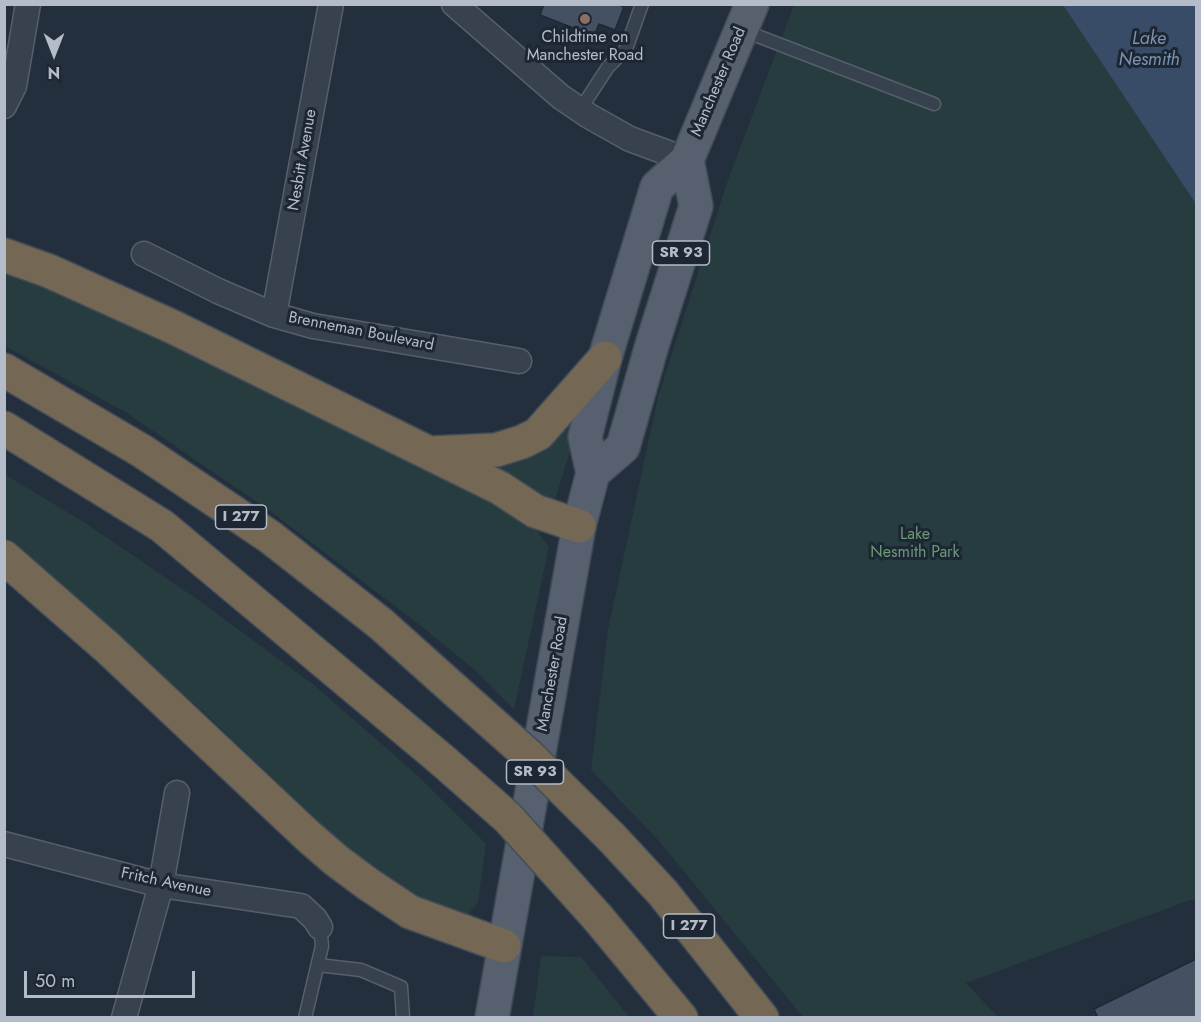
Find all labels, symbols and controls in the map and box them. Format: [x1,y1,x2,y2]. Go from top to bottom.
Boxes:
marker: Childtime on Manchester Road [578,12,592,26]
north arrow [24,24,84,84]
street label: Manchester Road [687,25,751,139]
place label: Childtime on Manchester Road [527,28,643,66]
water label: Lake Nesmith [1118,29,1180,72]
text: N [48,61,60,84]
street label: Nesbitt Avenue [285,108,321,212]
road number: SR 93 [652,241,710,265]
street label: Brenneman Boulevard [287,308,435,356]
road number: I 277 [216,505,266,529]
park label: Lake Nesmith Park [870,525,960,563]
street label: Manchester Road [533,615,573,733]
road number: SR 93 [506,760,564,784]
street label: Fritch Avenue [119,864,213,902]
road number: I 277 [664,914,714,938]
scale bar [27,959,198,997]
text: 50 m [35,968,75,994]

